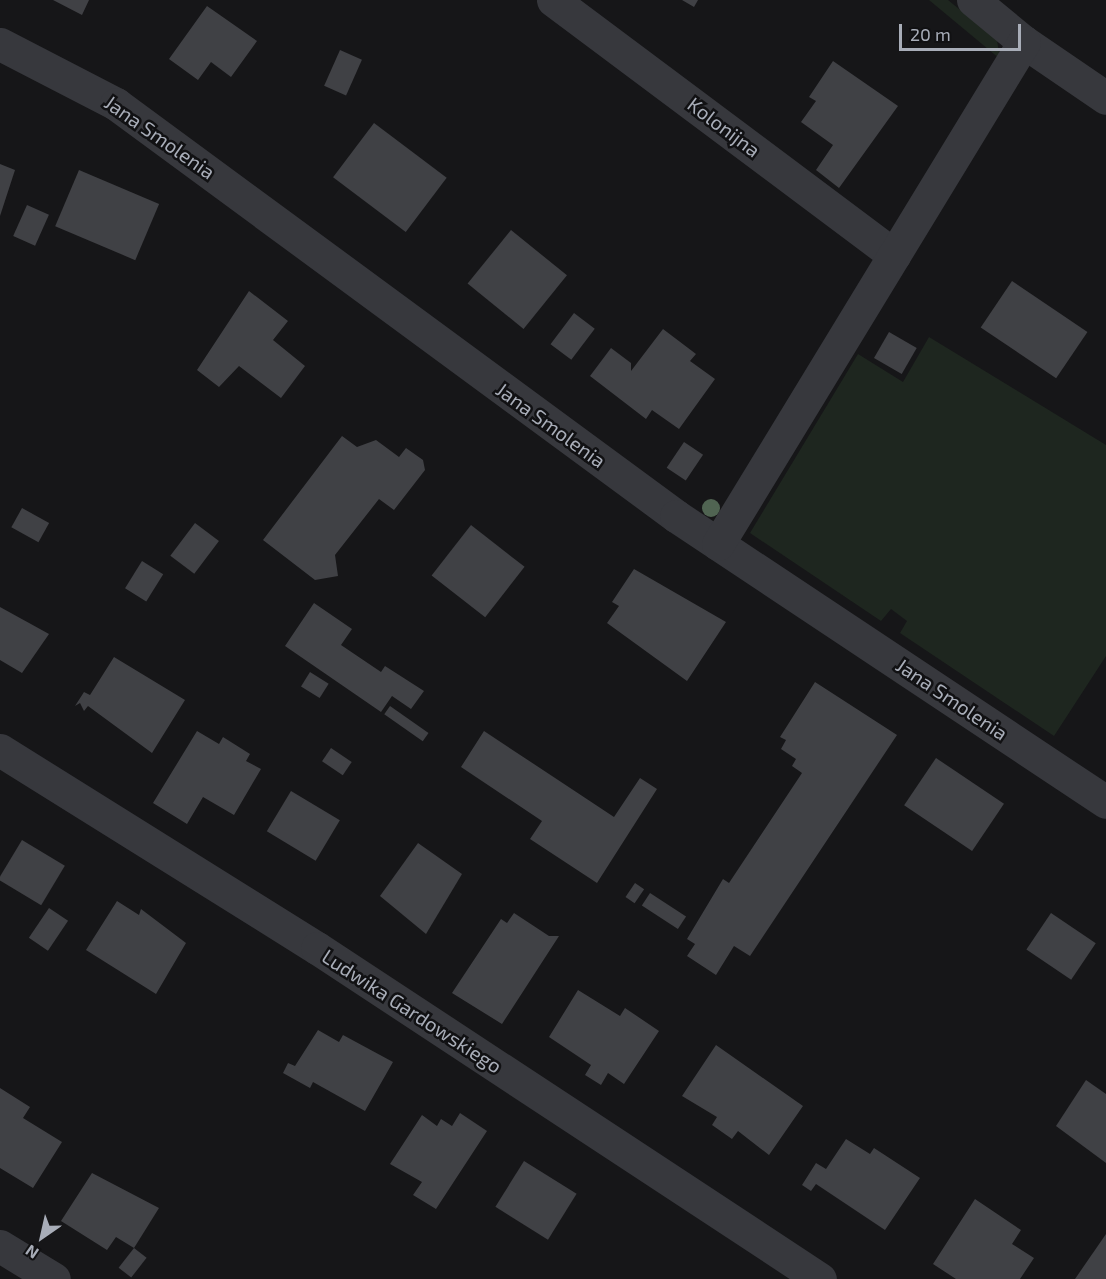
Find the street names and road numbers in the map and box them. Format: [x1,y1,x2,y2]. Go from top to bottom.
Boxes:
street label: Jana Smolenia [100,90,220,184]
street label: Kolonijna [683,92,765,162]
street label: Jana Smolenia [492,377,610,473]
street label: Jana Smolenia [892,653,1012,745]
street label: Ludwika Gardowskiego [318,944,506,1078]

